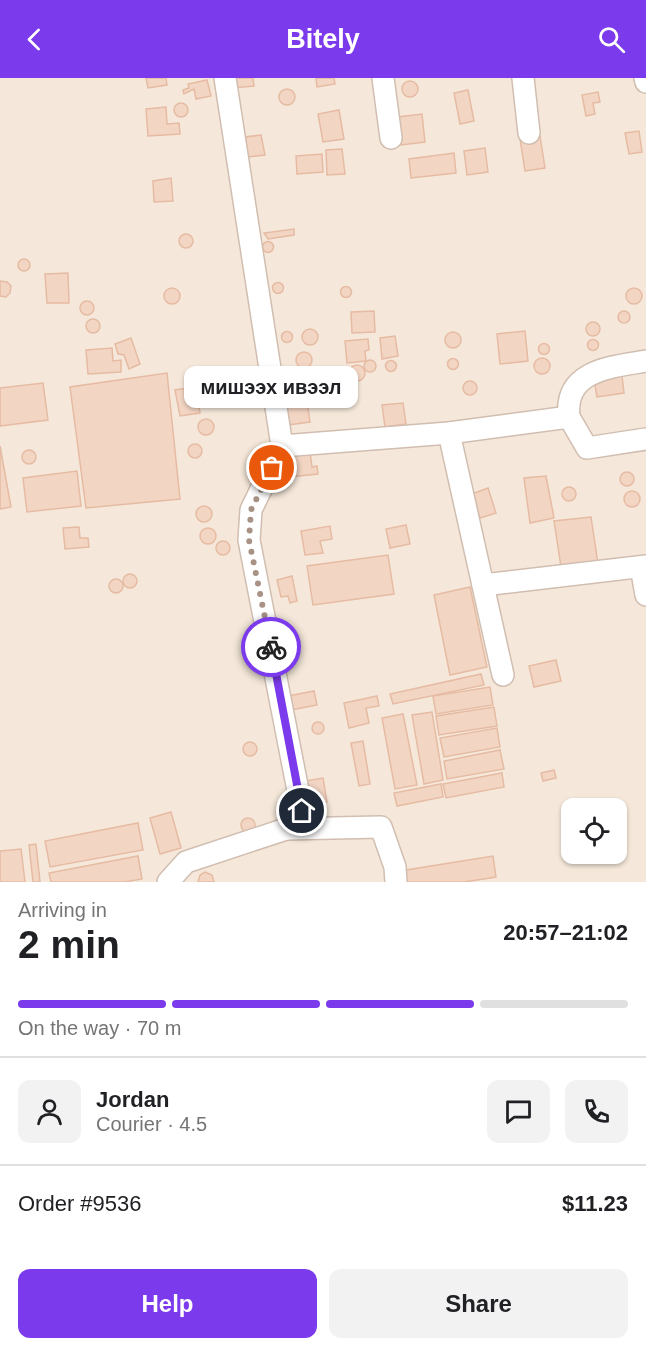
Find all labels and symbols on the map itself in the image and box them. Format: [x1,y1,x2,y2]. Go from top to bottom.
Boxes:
callout: мишээх ивээл [185,366,359,408]
pin [246,442,297,493]
courier [241,617,301,677]
pin [276,785,327,836]

